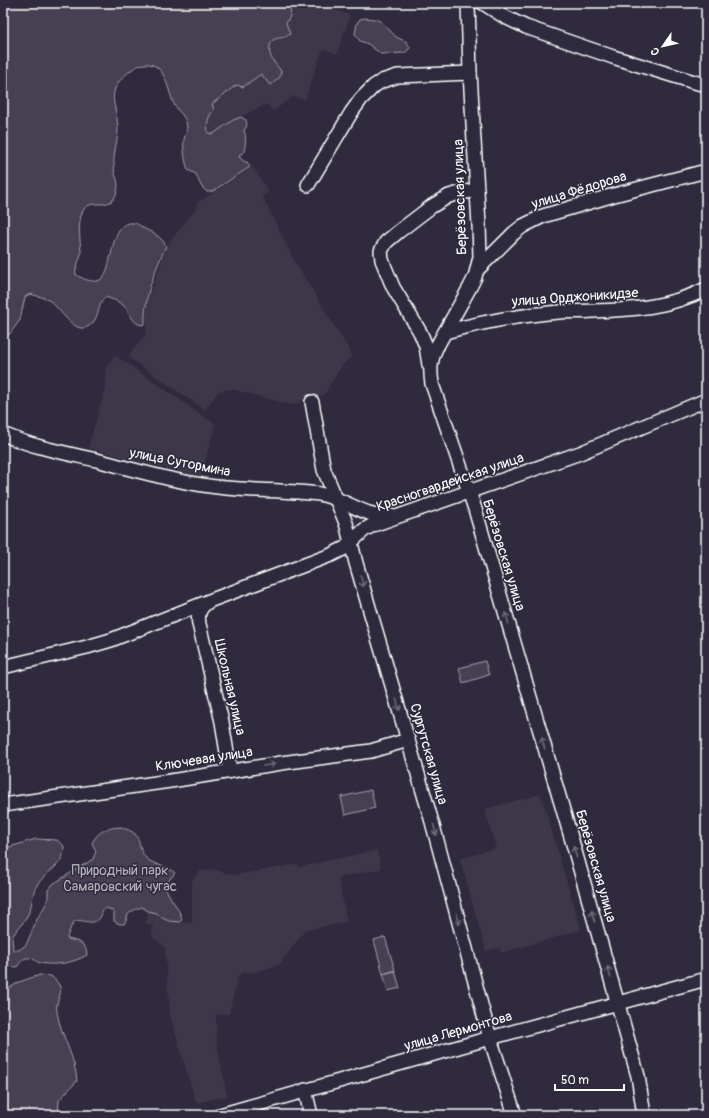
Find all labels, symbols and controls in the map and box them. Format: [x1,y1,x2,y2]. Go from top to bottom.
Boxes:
north arrow [643,26,683,66]
text: С [648,45,662,58]
street label: Берёзовская улица [449,139,471,255]
street label: улица Фёдорова [529,168,628,213]
street label: улица Орджоникидзе [510,284,639,310]
street label: улица Сутормина [127,444,232,480]
street label: Красногвардейская улица [374,449,526,515]
street label: Берёзовская улица [479,497,529,613]
one-way arrow [359,574,366,587]
one-way arrow [503,612,510,625]
street label: Школьная улица [211,637,249,737]
one-way arrow [395,699,402,712]
street label: Сургутская улица [406,702,452,806]
one-way arrow [539,737,546,750]
street label: Ключевая улица [154,743,254,775]
one-way arrow [262,761,275,769]
street label: Берёзовская улица [572,808,620,924]
one-way arrow [431,824,439,837]
one-way arrow [571,846,578,859]
park label: Природный парк Самаровский чугас [63,862,177,895]
one-way arrow [589,909,596,922]
one-way arrow [455,913,462,926]
one-way arrow [605,966,612,979]
street label: улица Лермонтова [401,1007,514,1055]
scale bar [555,1066,624,1092]
text: 50 m [561,1073,589,1088]

